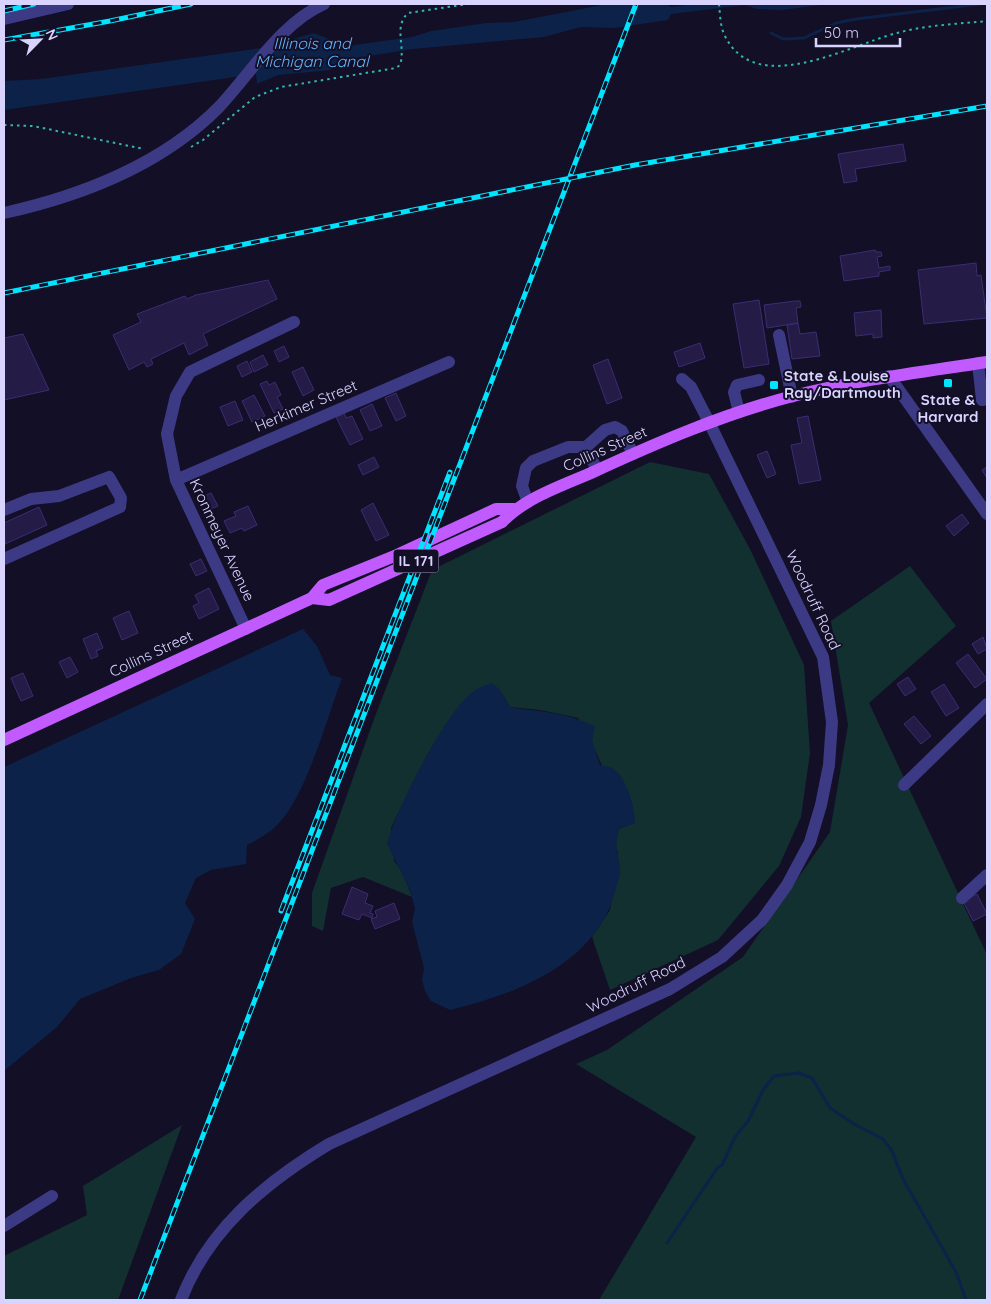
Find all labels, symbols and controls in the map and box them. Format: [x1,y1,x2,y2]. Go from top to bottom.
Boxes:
north arrow [15,15,65,65]
scale bar [816,15,900,47]
text: 50 m [824,23,859,42]
text: N [42,26,62,43]
water label: Illinois and Michigan Canal [255,33,371,71]
place label: State & Louise Ray/Dartmouth [784,366,901,402]
street label: Herkimer Street [252,375,360,436]
marker: State & Harvard [942,377,954,389]
marker: State & Louise Ray/Dartmouth [768,379,780,391]
place label: State & Harvard [918,390,978,426]
street label: Collins Street [560,422,650,475]
street label: Kronmeyer Avenue [186,475,259,604]
street label: Woodruff Road [782,547,845,653]
road number: IL 171 [394,550,438,572]
street label: Collins Street [106,626,195,681]
street label: Woodruff Road [583,952,688,1017]

